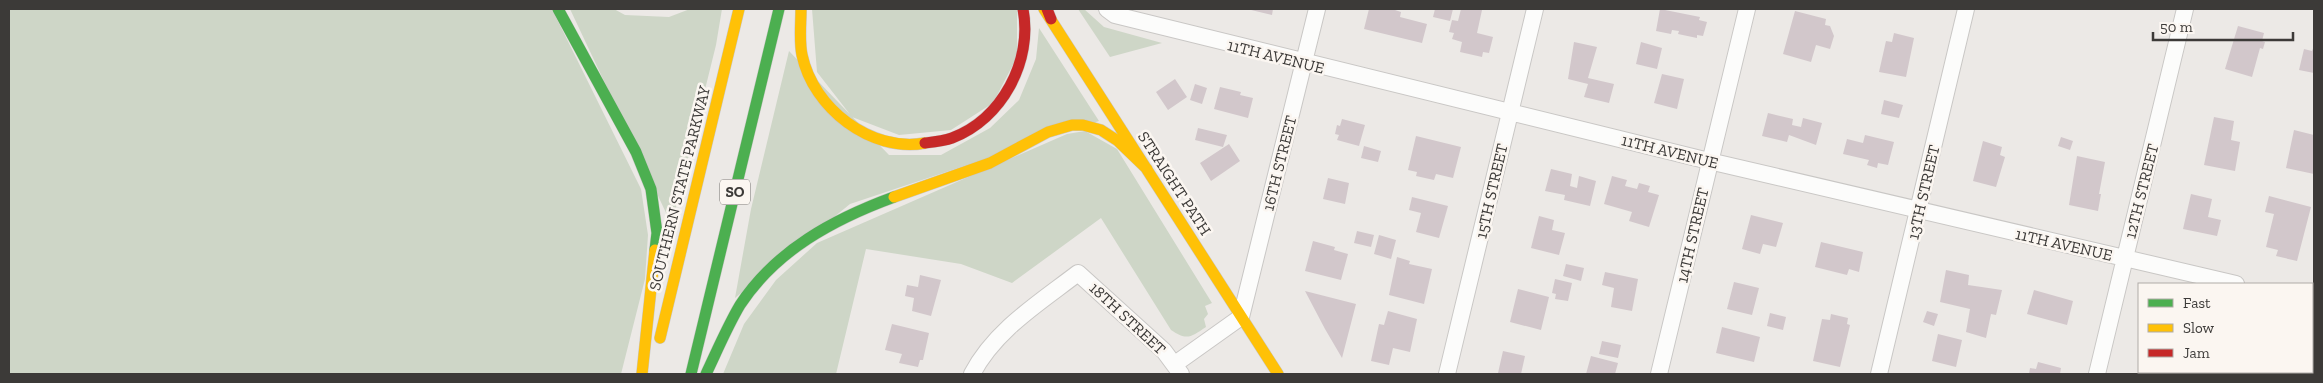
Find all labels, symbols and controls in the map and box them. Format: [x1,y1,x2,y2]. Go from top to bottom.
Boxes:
scale bar [2153,10,2293,42]
text: 50 m [2160,18,2193,36]
street label: 11TH AVENUE [1226,35,1326,78]
street label: SOUTHERN STATE PARKWAY [645,84,714,292]
street label: 16TH STREET [1258,114,1300,213]
street label: STRAIGHT PATH [1134,128,1215,239]
street label: 11TH AVENUE [1620,130,1720,173]
street label: 15TH STREET [1471,142,1512,241]
street label: 12TH STREET [2121,142,2162,241]
street label: 13TH STREET [1903,143,1944,241]
road number: SO [720,180,750,204]
street label: 14TH STREET [1672,186,1713,285]
street label: 11TH AVENUE [2014,224,2114,265]
street label: 18TH STREET [1086,278,1170,359]
legend [2138,283,2313,373]
text: Fast [2183,294,2211,312]
text: Slow [2183,319,2215,337]
text: Jam [2183,344,2210,362]

